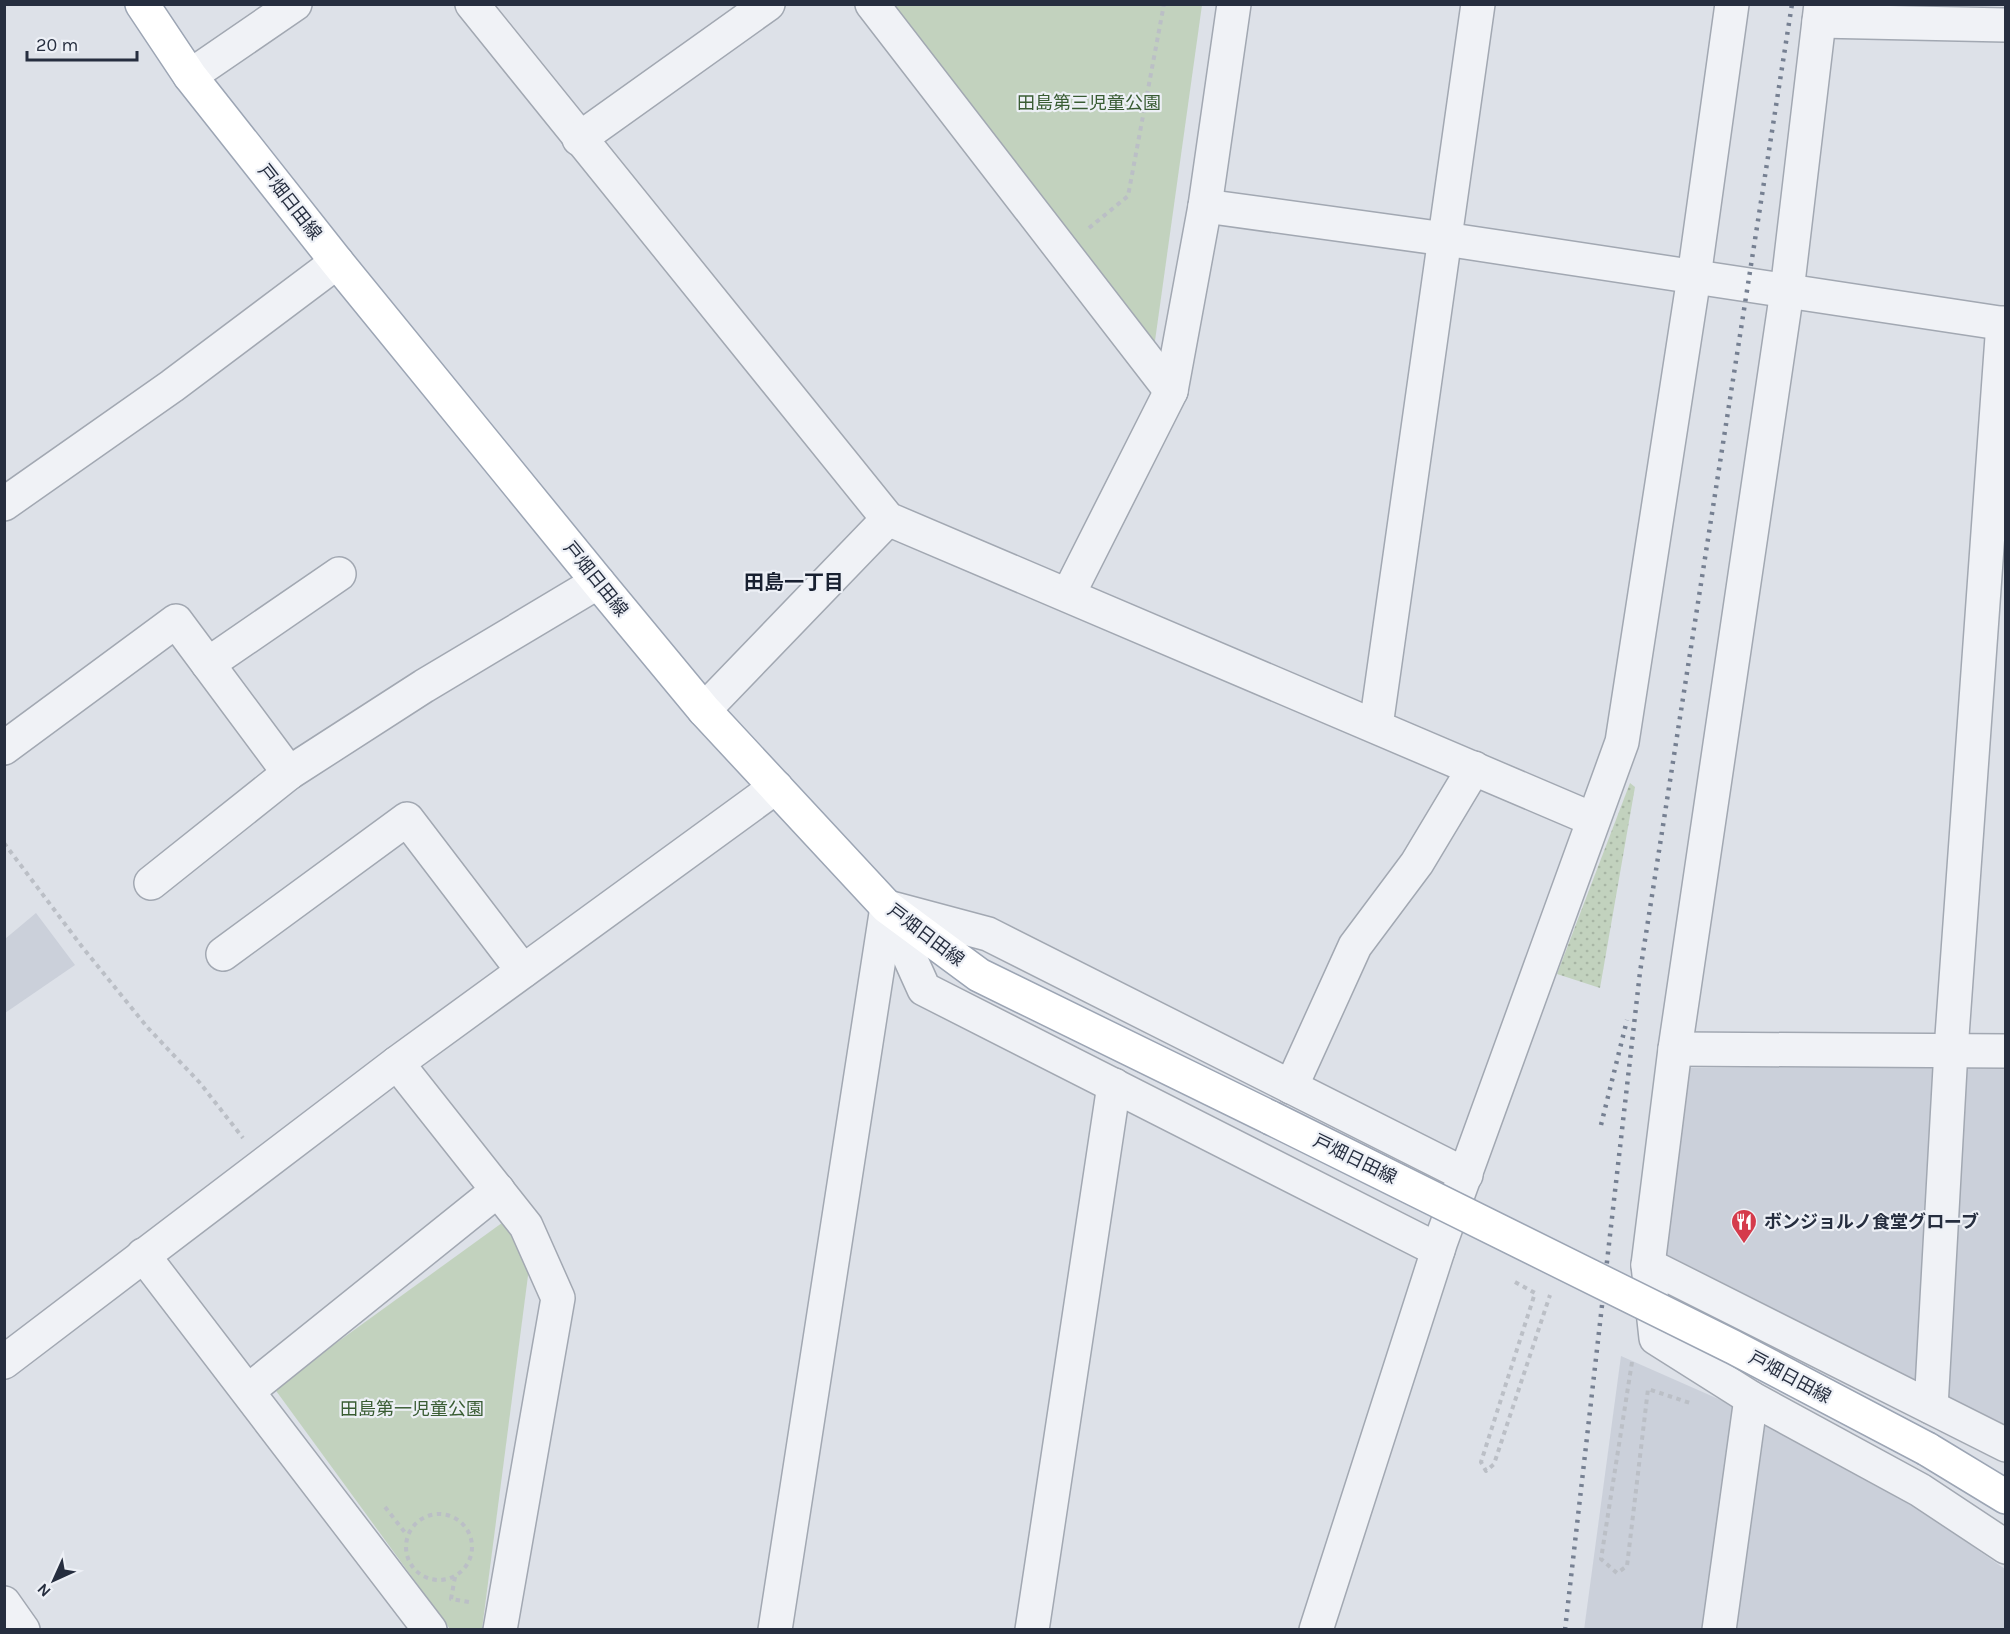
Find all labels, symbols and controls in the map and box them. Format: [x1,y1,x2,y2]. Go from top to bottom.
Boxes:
scale bar [27,24,136,62]
text: 20 m [36,34,78,56]
park label: 田島第三児童公園 [1017,92,1161,114]
street label: 戸畑日田線 [254,160,326,244]
street label: 戸畑日田線 [559,537,633,621]
district label: 田島一丁目 [744,571,844,594]
street label: 戸畑日田線 [883,899,969,971]
street label: 戸畑日田線 [1310,1129,1400,1189]
restaurant icon: ボンジョルノ食堂グローブ [1729,1207,1759,1245]
place label: ボンジョルノ食堂グローブ [1764,1211,1979,1233]
street label: 戸畑日田線 [1745,1346,1835,1408]
park label: 田島第一児童公園 [340,1398,484,1420]
north arrow [24,1550,84,1610]
text: N [33,1579,55,1601]

